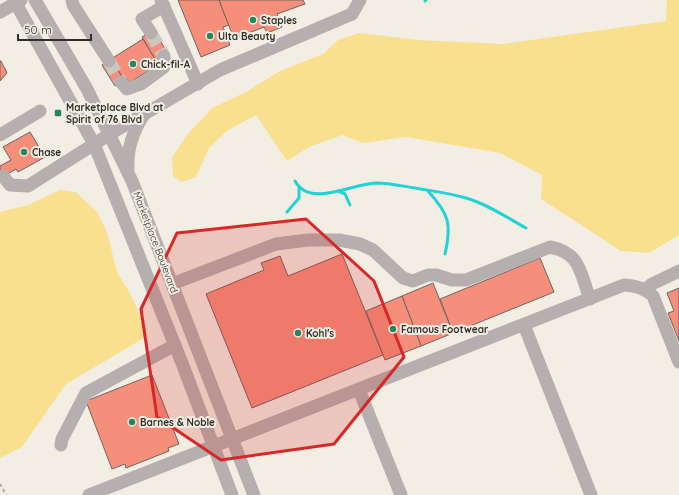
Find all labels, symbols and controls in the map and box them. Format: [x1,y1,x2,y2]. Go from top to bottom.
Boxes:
place label: Staples [261,14,297,27]
marker: Staples [248,15,258,25]
scale bar [18,16,91,42]
text: 50 m [24,22,52,37]
place label: Ulta Beauty [218,30,276,43]
marker: Ulta Beauty [205,31,215,41]
place label: Chick-fil-A [141,58,191,71]
marker: Chick-fil-A [128,59,138,69]
place label: Marketplace Blvd at Spirit of 76 Blvd [66,101,163,126]
marker: Marketplace Blvd at Spirit of 76 Blvd [53,108,63,118]
place label: Chase [32,146,61,159]
marker: Chase [19,147,29,157]
street label: Marketplace Boulevard [130,190,181,295]
place label: Famous Footwear [401,323,489,336]
marker: Famous Footwear [388,324,398,334]
place label: Kohl's [306,327,334,340]
marker: Kohl's [293,328,303,338]
place label: Barnes & Noble [140,416,215,429]
marker: Barnes & Noble [127,417,137,427]

